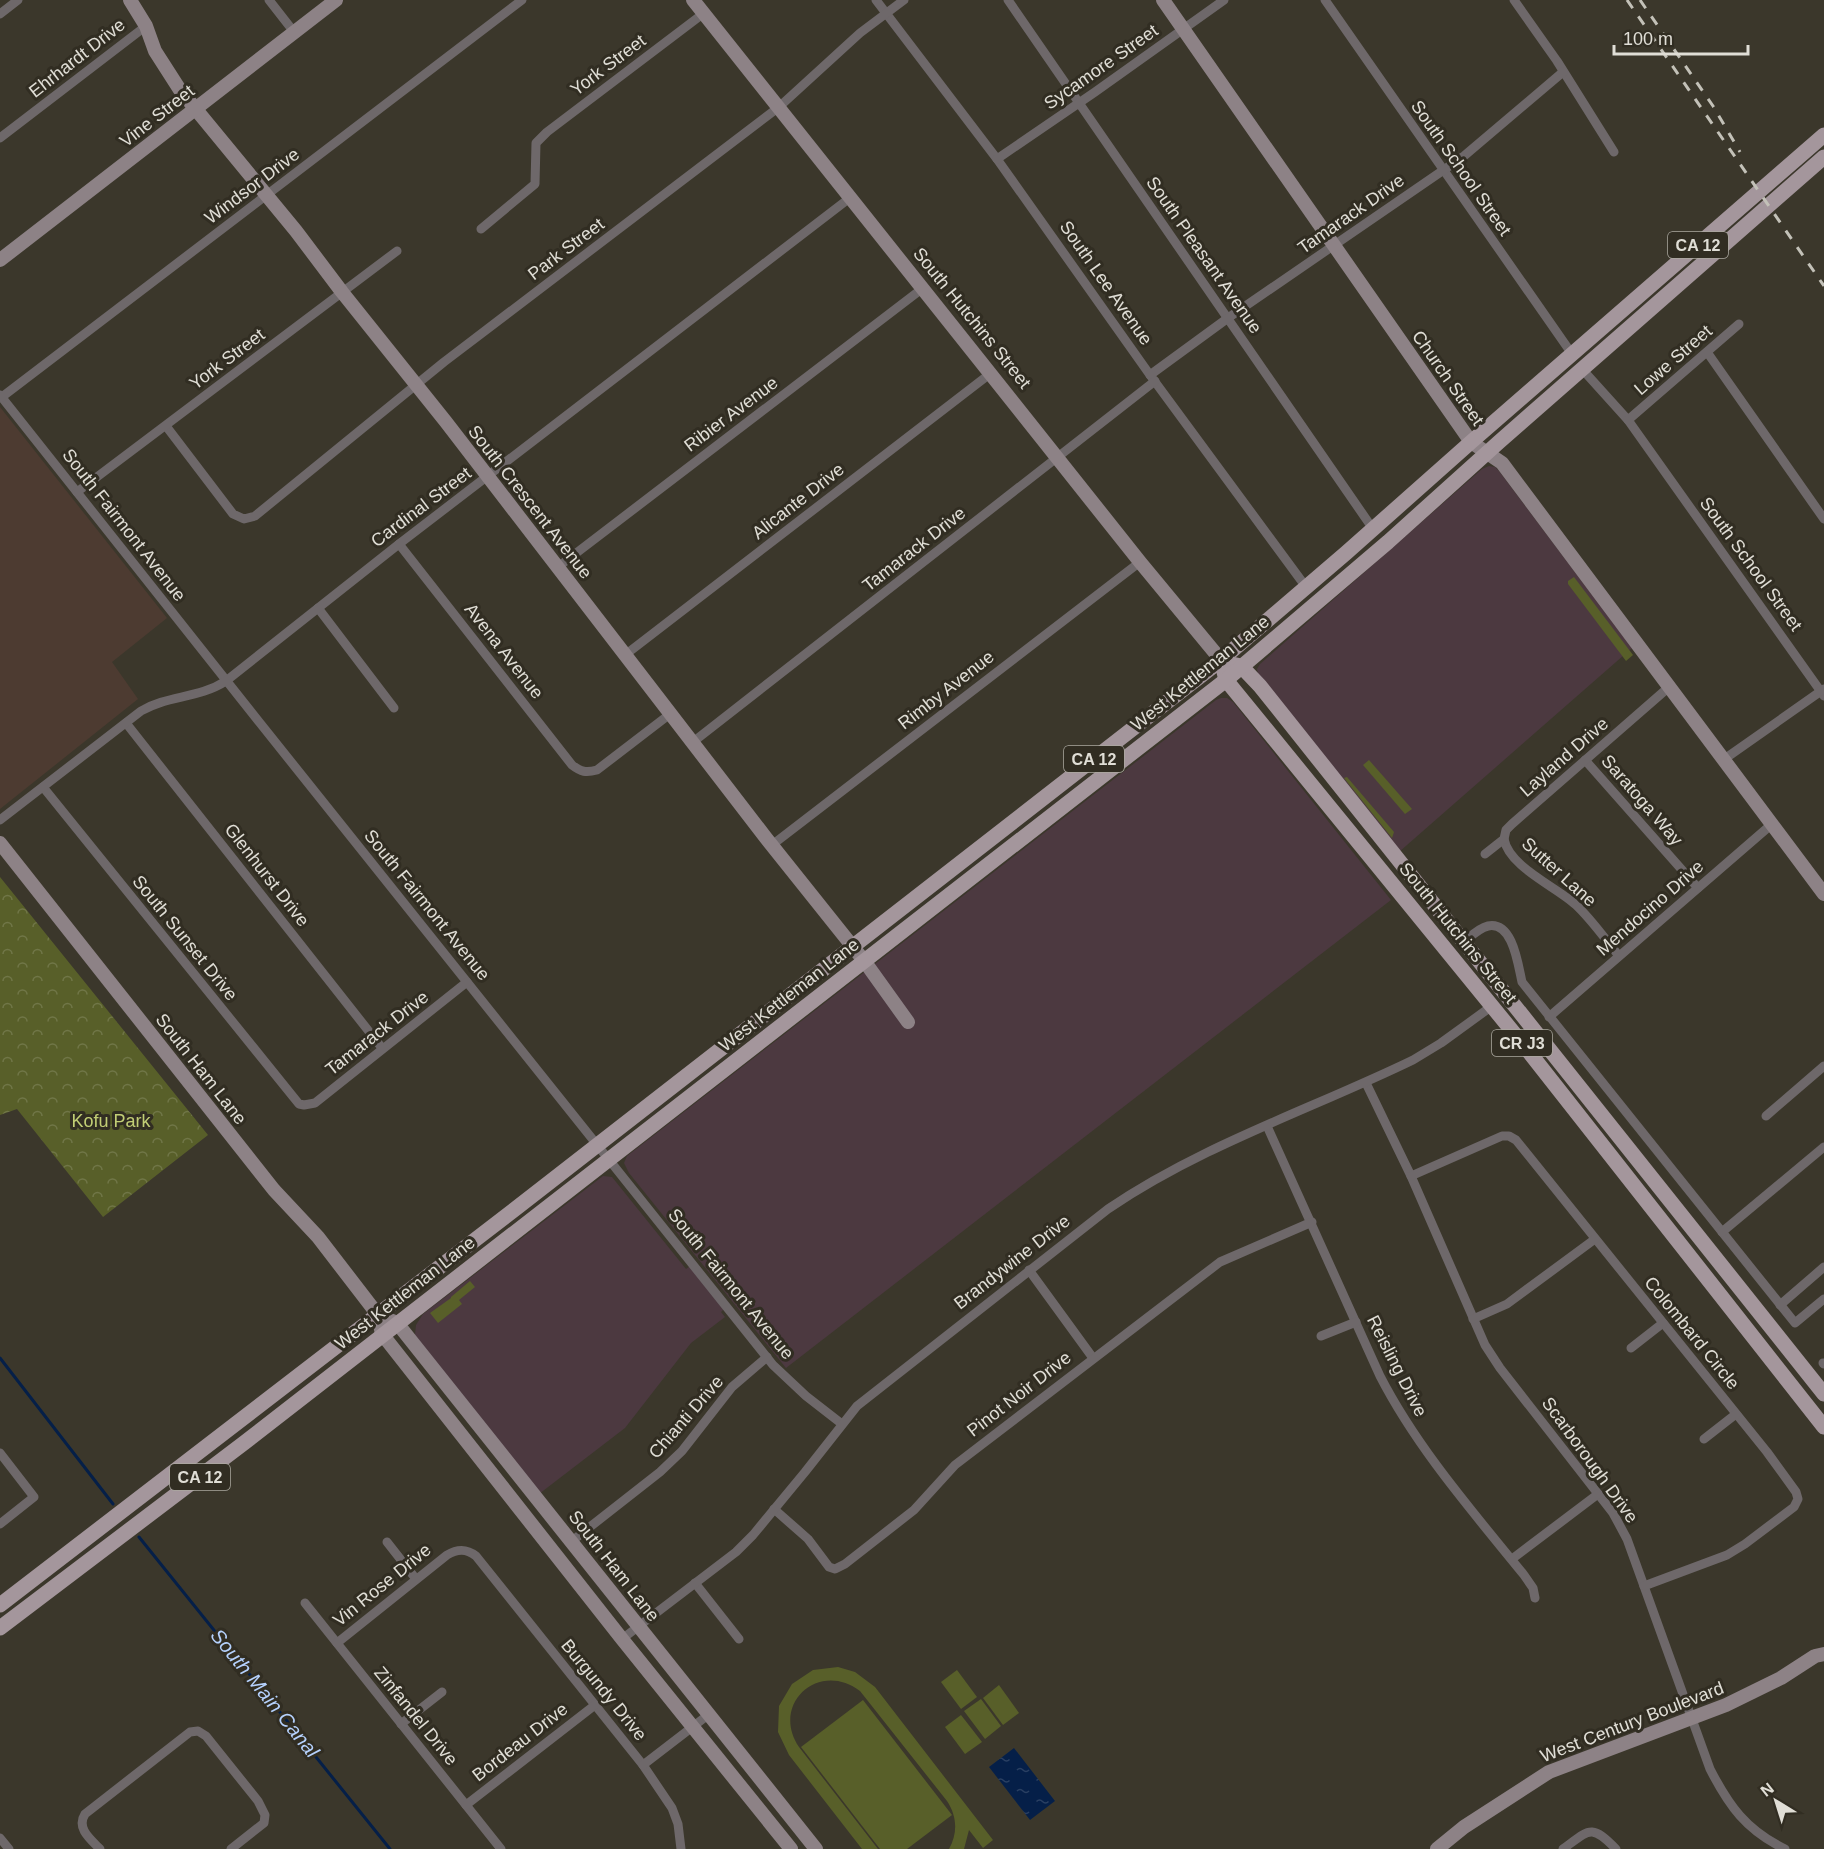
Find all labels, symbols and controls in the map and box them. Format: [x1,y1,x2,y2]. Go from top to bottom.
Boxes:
street label: Ehrhardt Drive [25,14,129,102]
scale bar [1614,18,1748,56]
street label: Sycamore Street [1040,20,1162,114]
text: 100 m [1623,29,1673,49]
street label: York Street [567,30,649,100]
street label: Vine Street [116,81,198,151]
street label: South School Street [1407,97,1515,239]
street label: Windsor Drive [201,144,303,228]
street label: Tamarack Drive [1294,170,1408,258]
street label: South Pleasant Avenue [1142,173,1266,337]
street label: Park Street [524,214,608,284]
street label: South Lee Avenue [1056,217,1156,349]
road number: CA 12 [1668,232,1728,258]
street label: South Hutchins Street [909,244,1035,392]
street label: Lowe Street [1630,321,1716,399]
street label: York Street [186,324,268,394]
street label: Church Street [1408,327,1488,429]
street label: Ribier Avenue [680,372,782,456]
street label: South Crescent Avenue [464,421,596,583]
street label: South Fairmont Avenue [58,445,190,605]
street label: Alicante Drive [748,459,848,543]
street label: Cardinal Street [367,463,475,551]
street label: South School Street [1696,493,1806,635]
street label: Tamarack Drive [859,503,969,595]
street label: Avena Avenue [461,599,547,703]
street label: West Kettleman Lane [1127,611,1273,735]
street label: Rimby Avenue [894,646,998,734]
street label: Layland Drive [1516,713,1612,801]
road number: CA 12 [1064,746,1124,772]
street label: Saratoga Way [1597,751,1687,849]
street label: Glenhurst Drive [221,820,313,930]
street label: South Fairmont Avenue [360,826,494,984]
street label: Sutter Lane [1518,833,1600,911]
street label: Mendocino Drive [1592,856,1708,960]
street label: South Hutchins Street [1395,859,1521,1007]
street label: South Sunset Drive [128,871,242,1005]
street label: West Kettleman Lane [715,934,863,1056]
street label: Tamarack Drive [322,987,432,1079]
street label: South Ham Lane [152,1010,250,1128]
road number: CR J3 [1492,1030,1552,1056]
park label: Kofu Park [71,1111,152,1131]
street label: South Fairmont Avenue [664,1205,798,1363]
street label: Brandywine Drive [950,1211,1074,1313]
street label: West Kettleman Lane [331,1232,479,1354]
street label: Colombard Circle [1640,1273,1744,1393]
street label: Reisling Drive [1363,1312,1431,1420]
street label: Pinot Noir Drive [963,1347,1075,1441]
street label: Chianti Drive [645,1372,727,1462]
street label: Scarborough Drive [1538,1393,1642,1527]
road number: CA 12 [170,1464,230,1490]
street label: South Ham Lane [565,1507,663,1625]
street label: Vin Rose Drive [329,1540,435,1630]
water label: South Main Canal [206,1624,324,1762]
street label: Burgundy Drive [557,1635,651,1745]
street label: Zinfandel Drive [370,1663,462,1769]
street label: West Century Boulevard [1538,1678,1726,1766]
street label: Bordeau Drive [469,1699,571,1785]
north arrow [1746,1771,1806,1831]
text: N [1757,1779,1777,1800]

